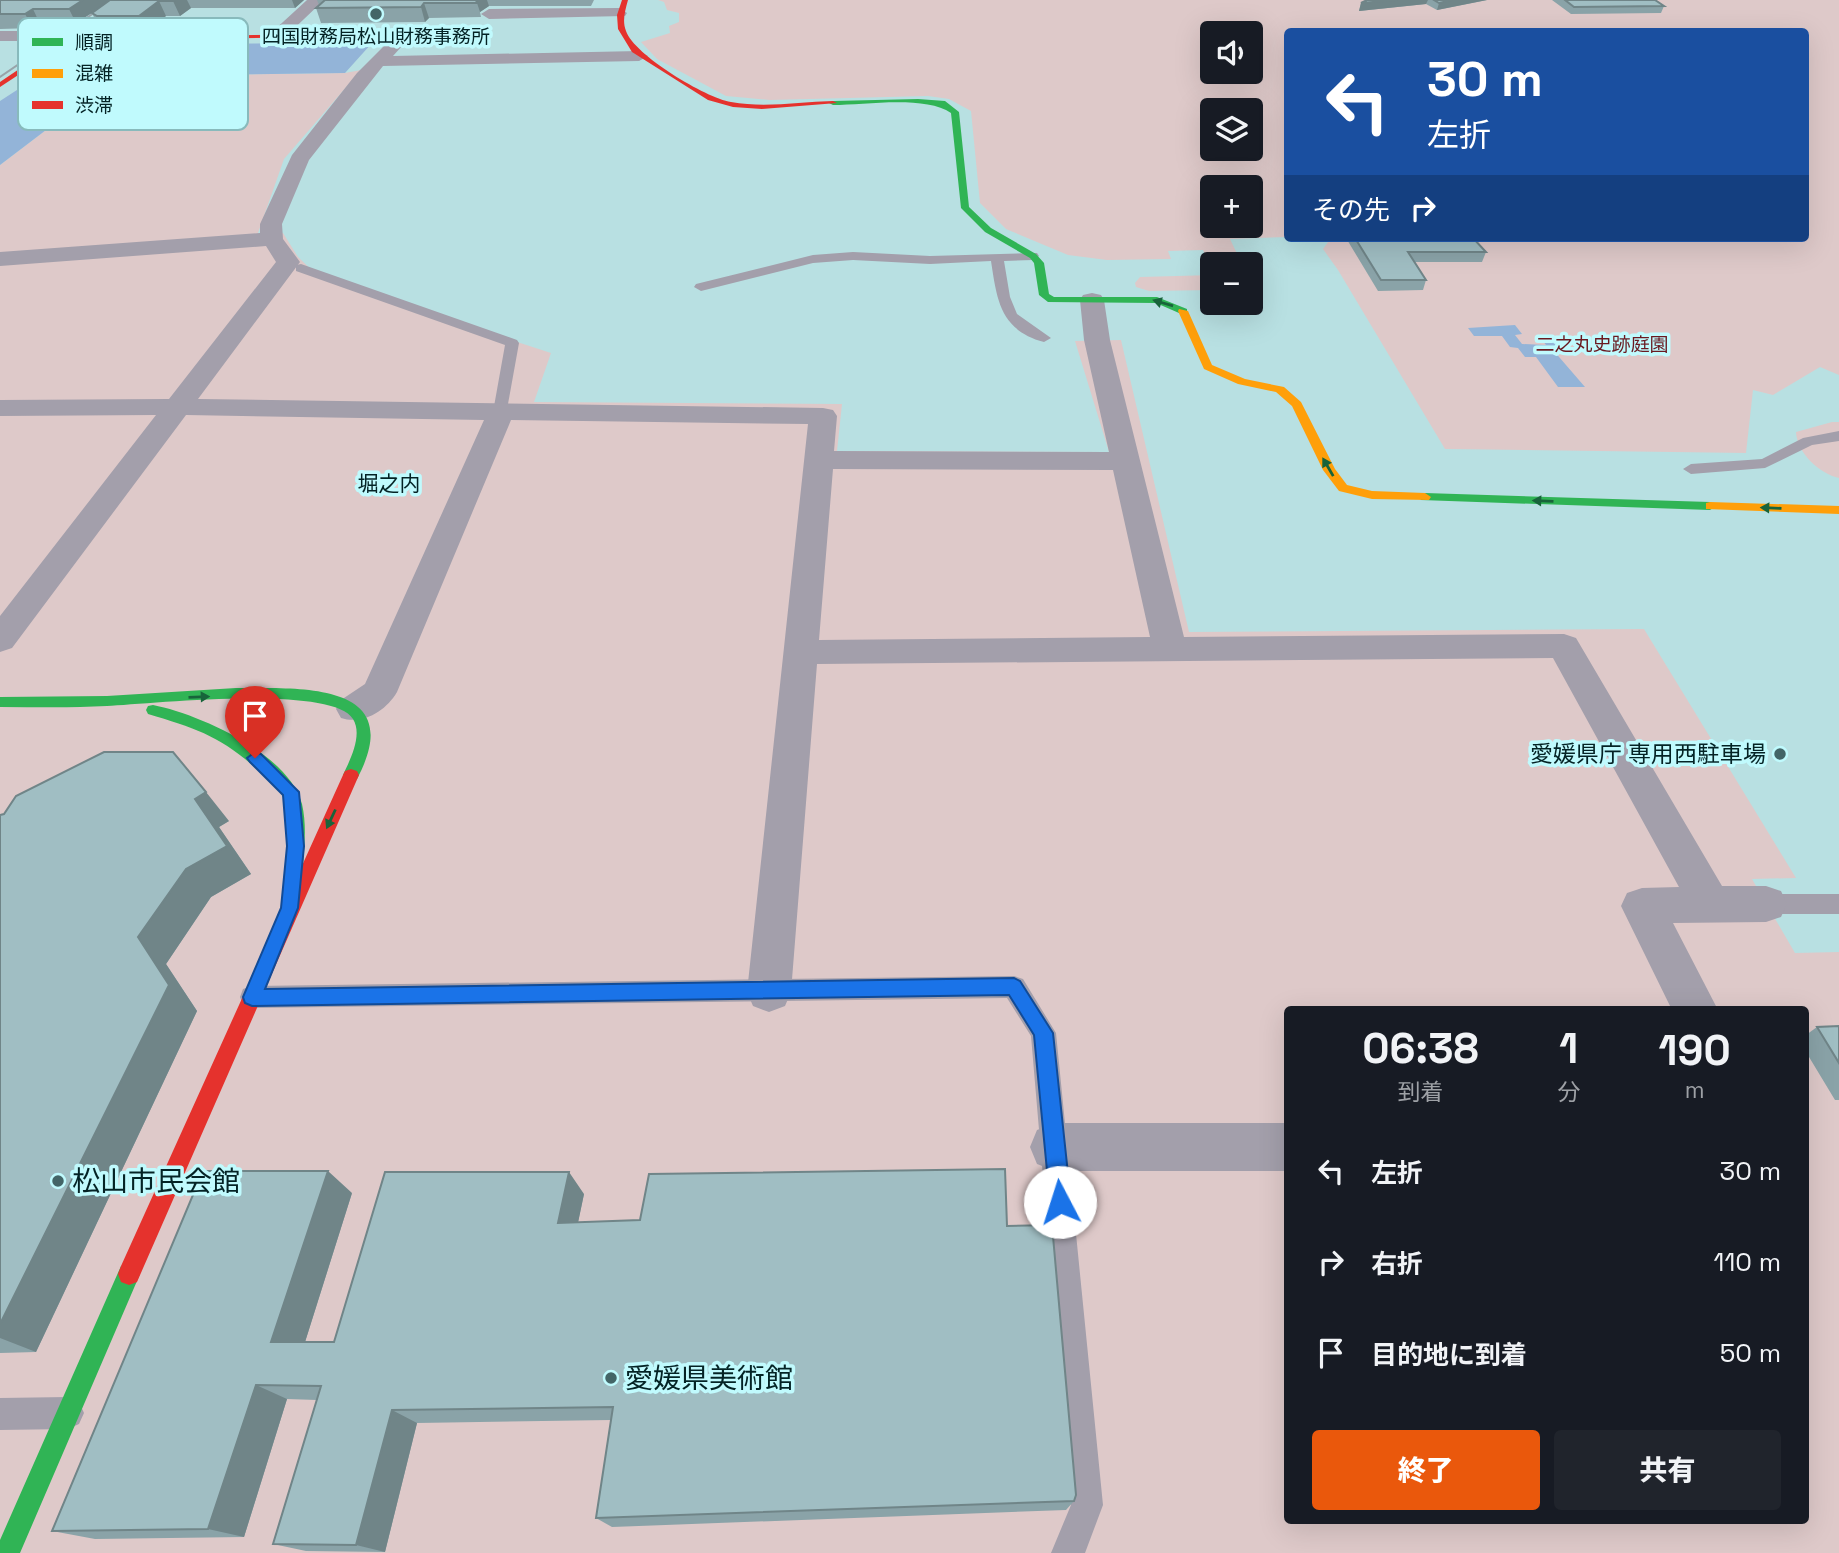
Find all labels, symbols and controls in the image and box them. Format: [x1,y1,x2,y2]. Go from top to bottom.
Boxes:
marker: 四国財務局松山財務事務所 [368,6,384,22]
legend [18,18,248,130]
map controls [1200,21,1263,315]
button: sound [1200,21,1263,84]
place label: 四国財務局松山財務事務所 [262,24,490,49]
text: 順調 [75,30,113,55]
text: 30 m [1427,48,1543,110]
icon: left [1312,56,1403,147]
text: 混雑 [75,61,113,86]
text: 渋滞 [75,93,113,118]
button: layers [1200,98,1263,161]
text: 左折 [1427,115,1491,155]
button: + [1200,175,1263,238]
icon: right [1404,189,1442,227]
text: その先 [1312,193,1390,227]
button: − [1200,252,1263,315]
one-way arrow [1152,298,1173,308]
park label: 二之丸史跡庭園 [1535,332,1669,357]
one-way arrow [1322,457,1334,476]
district label: 堀之内 [358,470,421,497]
one-way arrow [1532,495,1554,506]
one-way arrow [1760,503,1782,514]
pin [225,686,285,758]
one-way arrow [188,691,210,702]
icon: arrive [236,697,274,735]
place label: 愛媛県庁 専用西駐車場 [1530,739,1766,769]
marker: 愛媛県庁 専用西駐車場 [1772,746,1788,762]
one-way arrow [325,809,337,829]
text: 06:38 [1362,1022,1479,1075]
text: 1 [1559,1022,1578,1075]
text: 190 [1658,1024,1731,1077]
text: m [1685,1075,1704,1105]
text: 到着 [1398,1077,1444,1107]
text: 分 [1557,1077,1580,1107]
icon: left [1312,1152,1350,1190]
text: 30 m [1720,1154,1781,1188]
text: 左折 [1371,1156,1423,1190]
place label: 松山市民会館 [72,1163,240,1199]
position arrow [1023,1165,1097,1239]
marker: 松山市民会館 [50,1173,66,1189]
icon: right [1312,1243,1350,1281]
text: 110 m [1714,1245,1781,1279]
text: 右折 [1371,1247,1423,1281]
icon: arrive [1312,1334,1350,1372]
text: 50 m [1720,1336,1781,1370]
text: 目的地に到着 [1371,1338,1527,1372]
place label: 愛媛県美術館 [625,1360,793,1396]
marker: 愛媛県美術館 [603,1370,619,1386]
button: 終了 [1312,1430,1540,1510]
button: 共有 [1554,1430,1781,1510]

